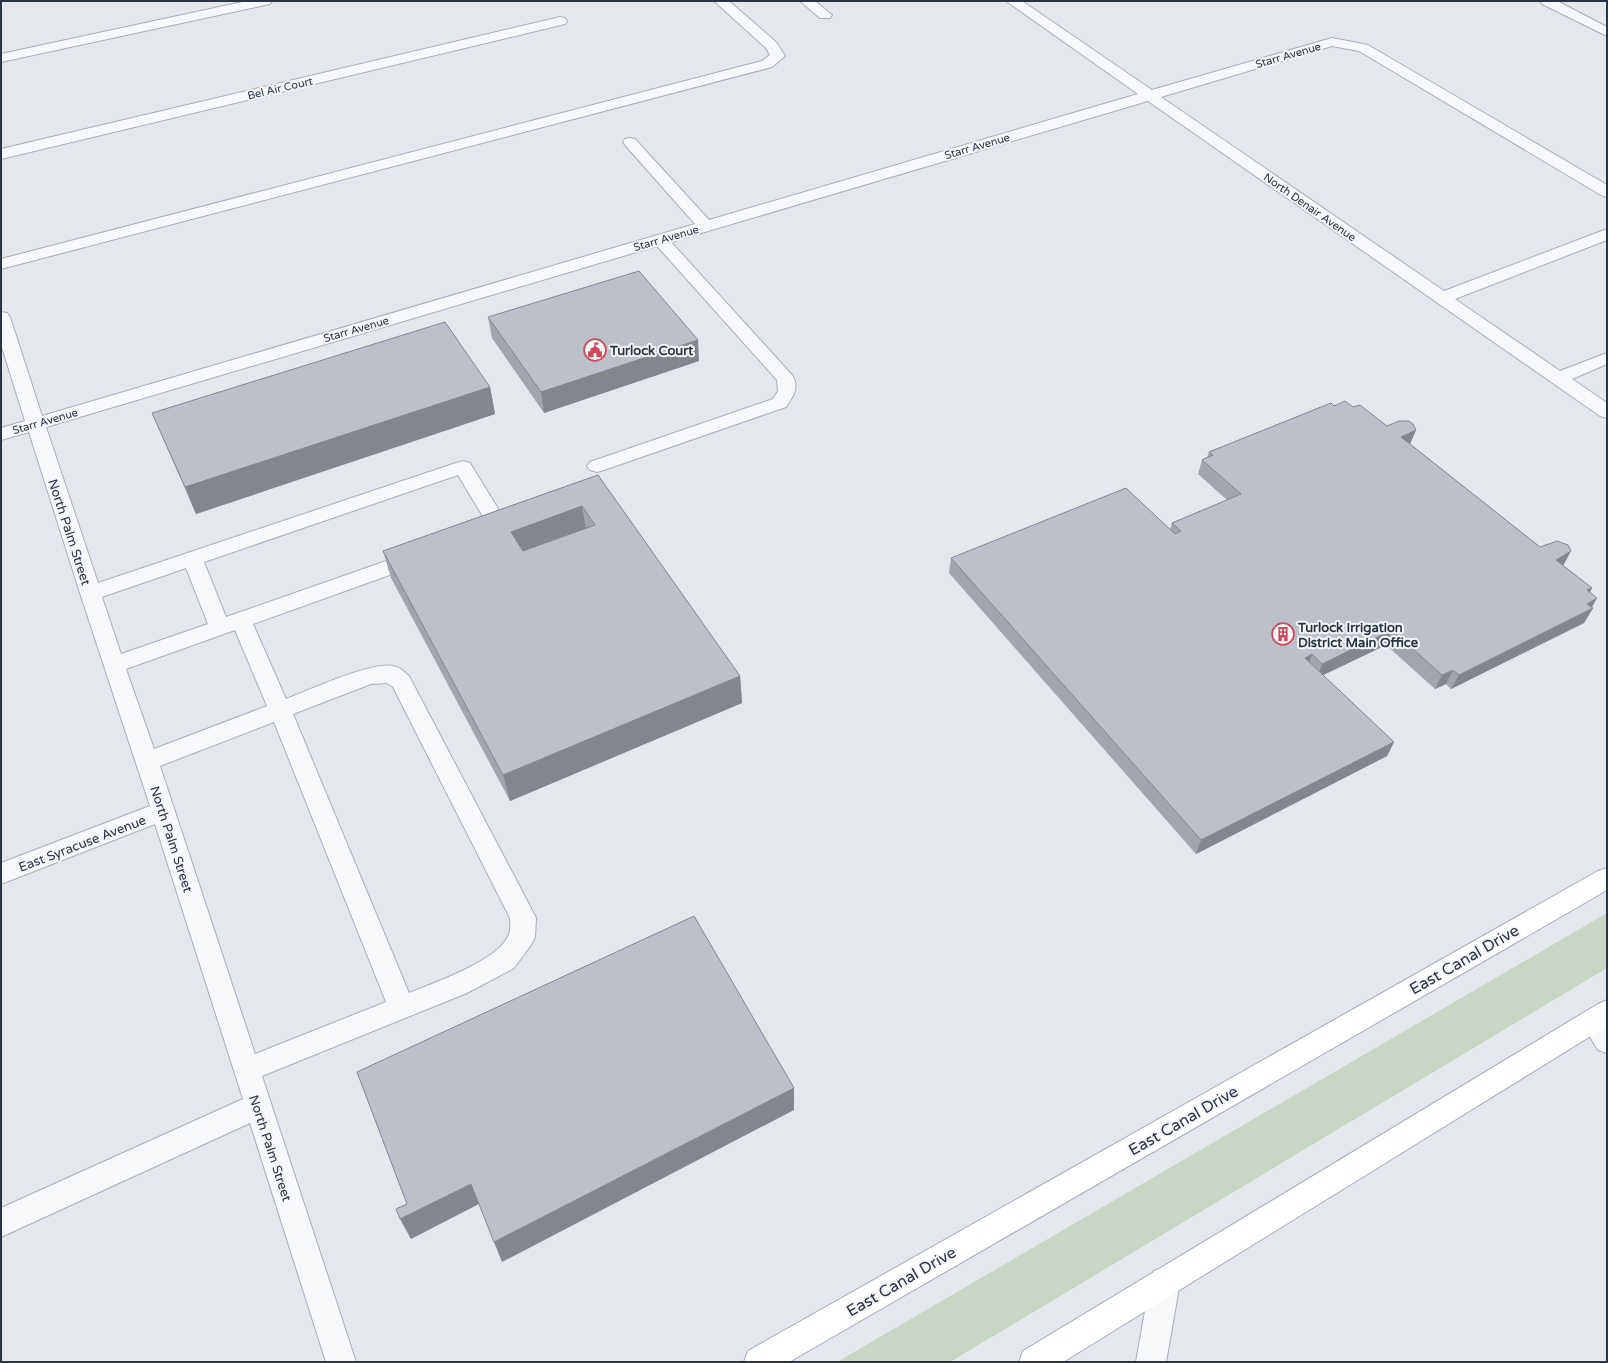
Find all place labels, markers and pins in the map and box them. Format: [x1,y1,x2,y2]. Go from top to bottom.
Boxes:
public building icon: Turlock Court [582,337,608,363]
place label: Turlock Court [609,343,693,359]
place label: Turlock Irrigation District Main Office [1297,620,1419,651]
building icon: Turlock Irrigation District Main Office [1270,621,1296,647]

